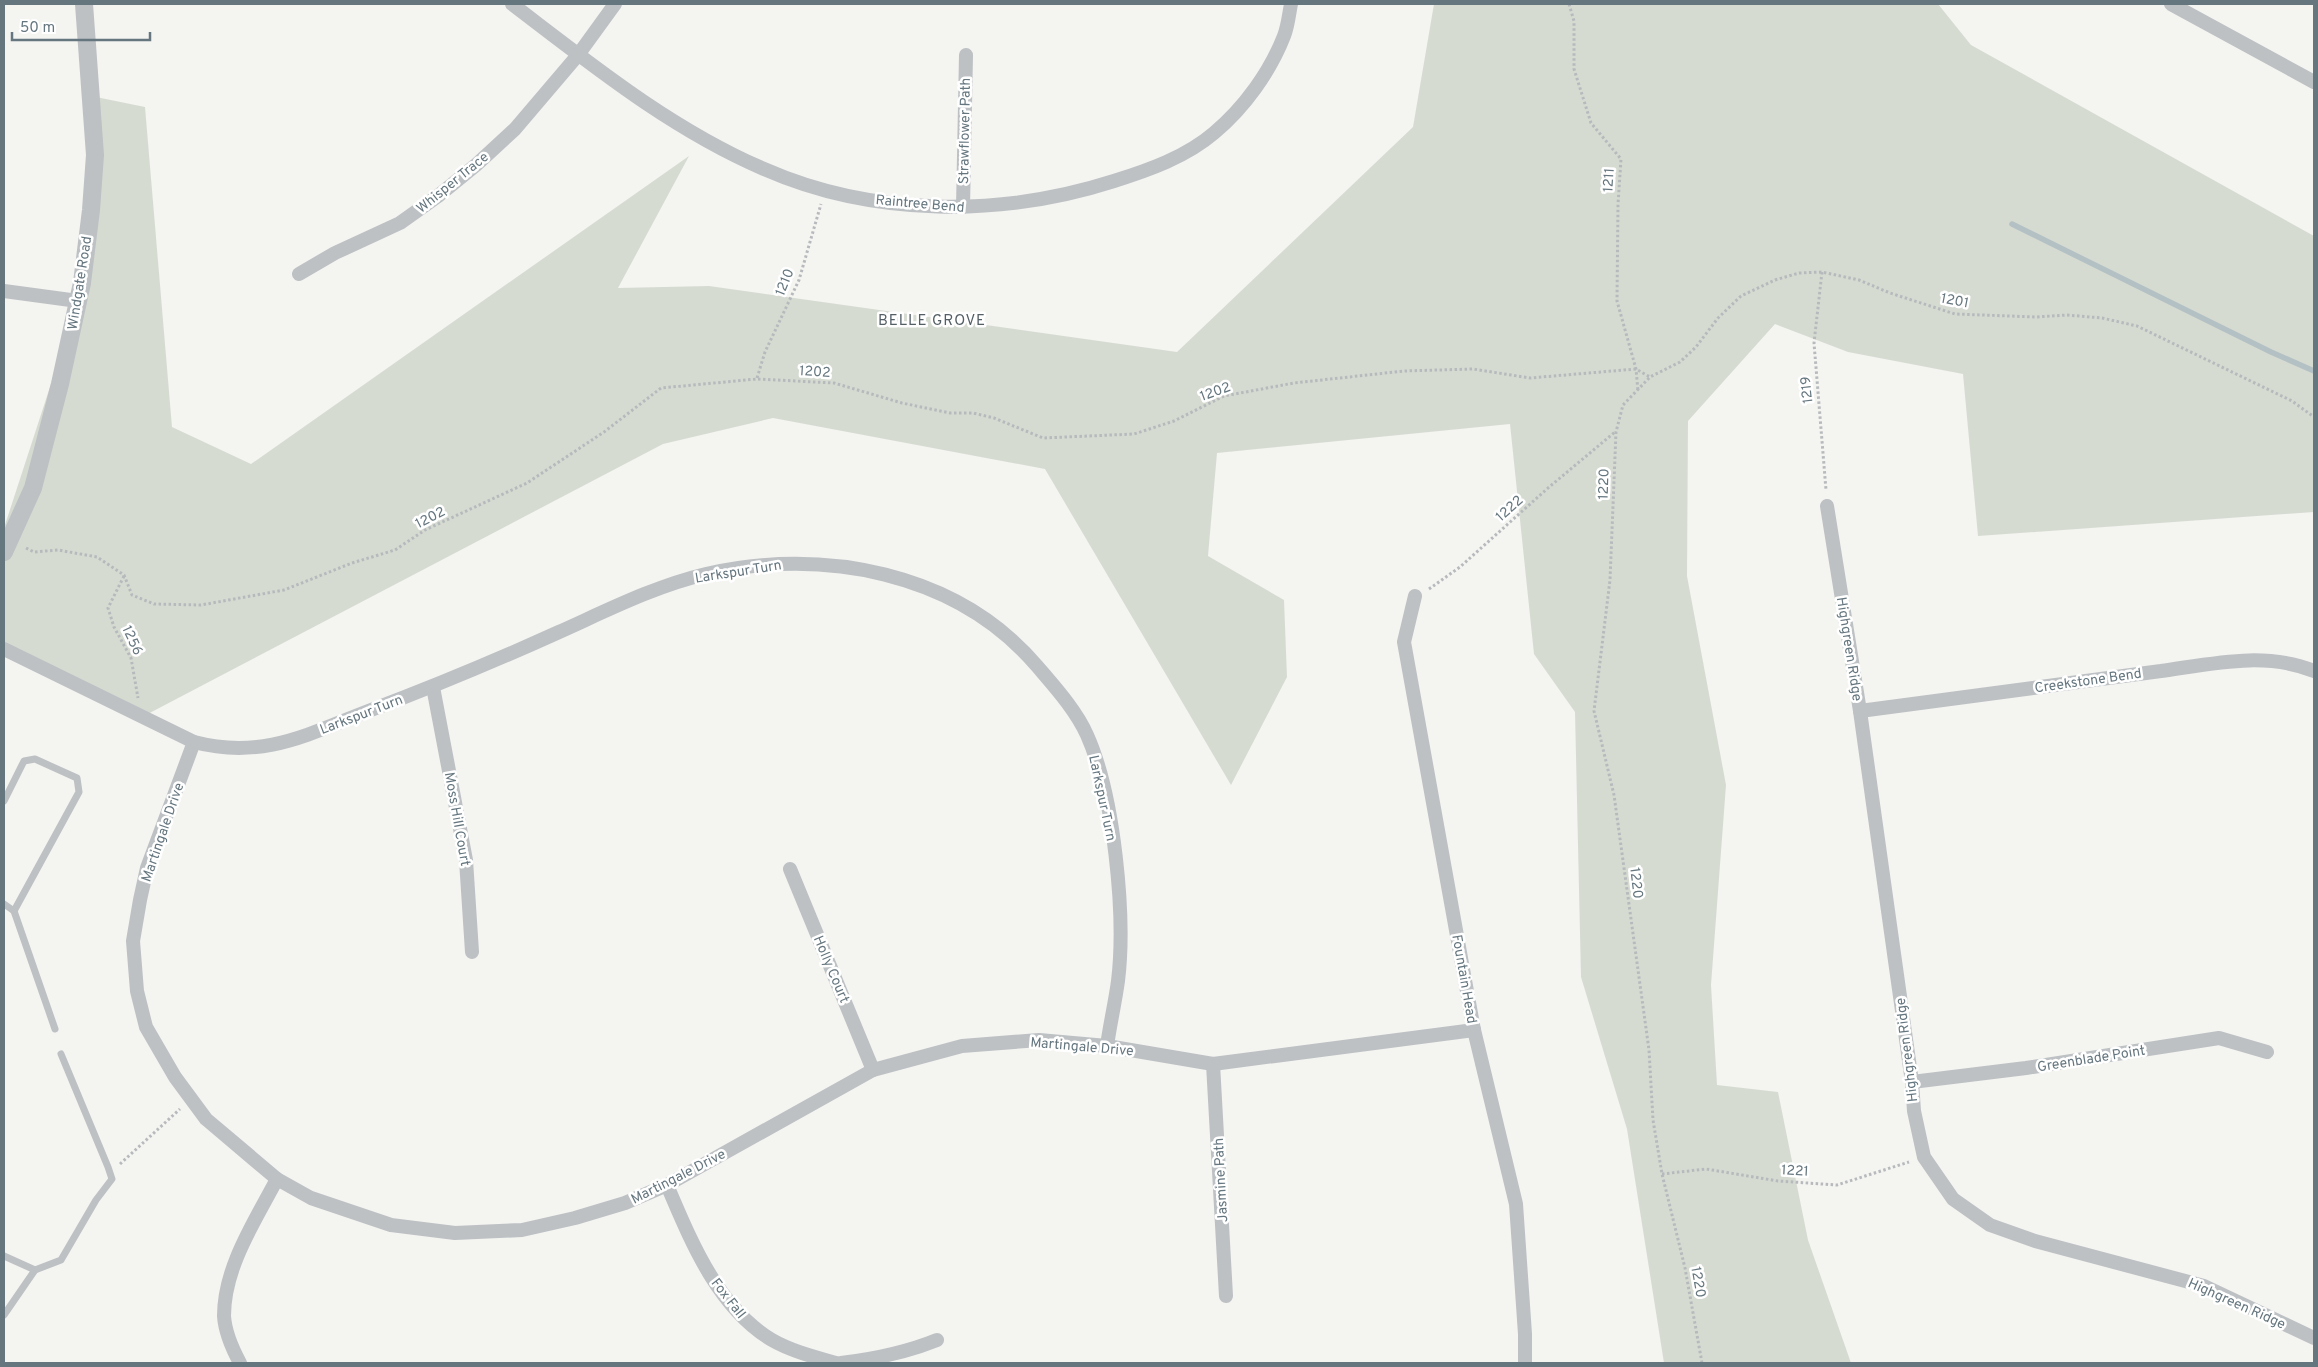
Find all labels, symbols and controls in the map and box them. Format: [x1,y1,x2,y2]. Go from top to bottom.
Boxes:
scale bar [12,10,150,42]
text: 50 m [20,19,55,38]
street label: Strawflower Path [956,78,975,184]
street label: Whisper Trace [413,149,493,217]
street label: 1211 [1600,167,1619,193]
street label: Raintree Bend [875,192,965,217]
street label: Windgate Road [65,235,96,331]
street label: 1210 [772,266,799,299]
street label: 1201 [1939,290,1970,312]
district label: BELLE GROVE [878,312,986,331]
street label: 1202 [799,363,831,382]
street label: 1219 [1798,375,1817,404]
street label: 1202 [1198,379,1233,406]
street label: 1220 [1595,468,1614,500]
street label: 1222 [1493,492,1527,526]
street label: 1202 [413,504,449,533]
street label: Larkspur Turn [694,557,783,588]
street label: Highgreen Ridge [1832,596,1865,702]
street label: 1256 [117,623,146,658]
street label: Creekstone Bend [2034,666,2143,697]
street label: Larkspur Turn [318,692,405,739]
street label: Larkspur Turn [1084,754,1119,843]
street label: Moss Hill Court [440,771,473,868]
street label: Martingale Drive [139,781,188,884]
street label: 1220 [1625,867,1646,900]
street label: Holly Court [809,933,852,1006]
street label: Fountain Head [1447,933,1480,1025]
street label: Highgreen Ridge [1893,997,1922,1103]
street label: Martingale Drive [1029,1035,1134,1060]
street label: Greenblade Point [2036,1043,2146,1076]
street label: Jasmine Path [1211,1137,1232,1223]
street label: Martingale Drive [629,1146,729,1208]
street label: 1221 [1781,1162,1809,1181]
street label: 1220 [1686,1265,1709,1299]
street label: Fox Fall [707,1275,749,1322]
street label: Highgreen Ridge [2185,1275,2288,1334]

